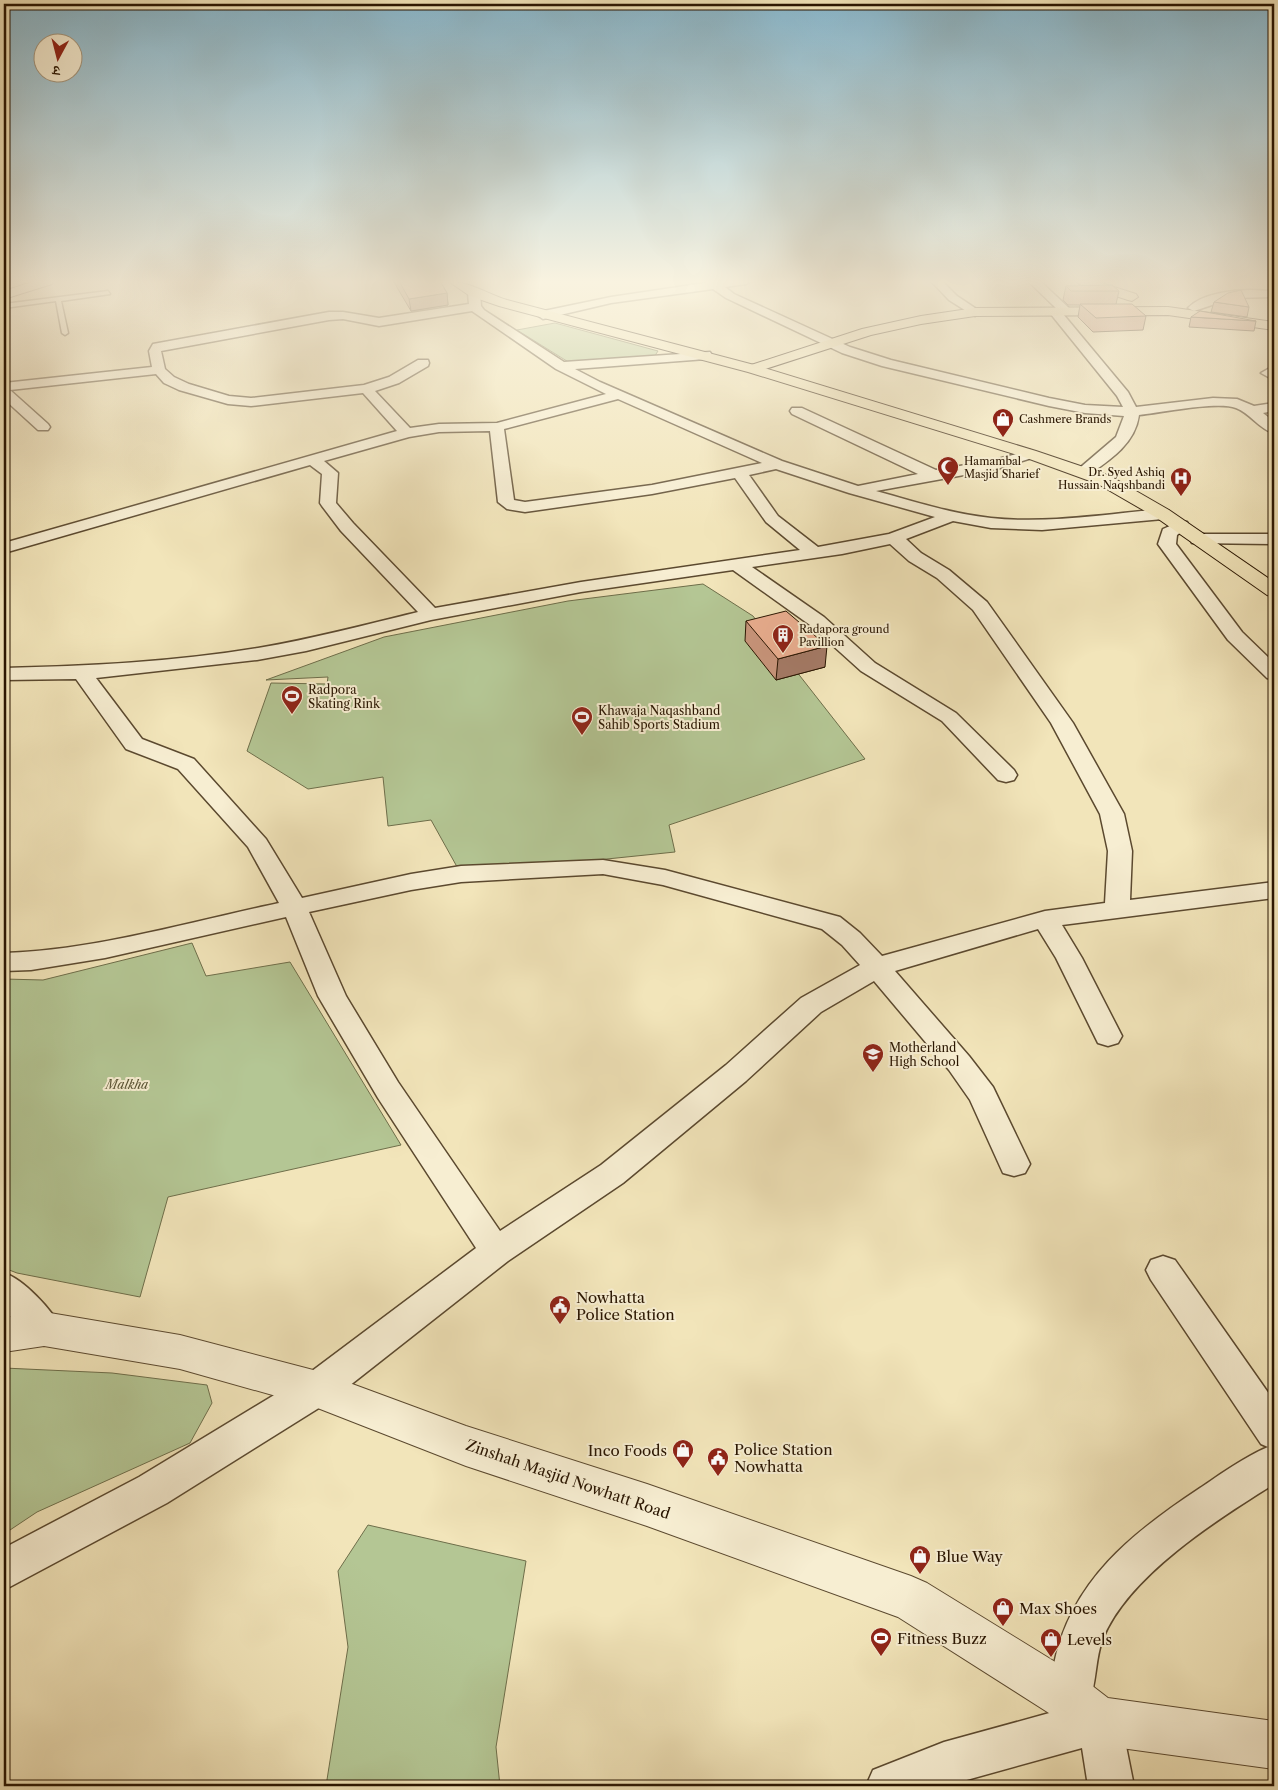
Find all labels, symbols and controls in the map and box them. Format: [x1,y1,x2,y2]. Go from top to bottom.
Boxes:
north arrow [32,32,82,82]
text: उ [51,61,62,80]
shop icon: Cashmere Brands [991,407,1015,438]
place label: Cashmere Brands [1019,412,1112,426]
place label: Hamambal Masjid Sharief [964,454,1041,481]
mosque icon: Hamambal Masjid Sharief [936,455,960,486]
place label: Dr. Syed Ashiq Hussain Naqshbandi [1058,465,1166,492]
hospital icon: Dr. Syed Ashiq Hussain Naqshbandi [1169,466,1193,497]
place label: Radapora ground Pavillion [799,622,890,649]
building icon: Radapora ground Pavillion [771,623,795,654]
place label: Radpora Skating Rink [308,682,381,711]
sports icon: Radpora Skating Rink [280,684,304,715]
place label: Khawaja Naqashband Sahib Sports Stadium [598,703,721,732]
sports icon: Khawaja Naqashband Sahib Sports Stadium [570,705,594,736]
place label: Motherland High School [889,1040,960,1069]
school or university icon: Motherland High School [861,1042,885,1073]
park label: Malkha [104,1077,148,1092]
place label: Nowhatta Police Station [576,1288,675,1324]
public building icon: Nowhatta Police Station [548,1294,572,1325]
street label: Zinshah Masjid Nowhatt Road [463,1435,673,1523]
shop icon: Inco Foods [671,1438,695,1469]
place label: Police Station Nowhatta [734,1440,833,1476]
place label: Inco Foods [588,1441,667,1460]
public building icon: Police Station Nowhatta [706,1446,730,1477]
shop icon: Blue Way [908,1544,932,1575]
place label: Blue Way [936,1547,1004,1566]
shop icon: Max Shoes [991,1596,1015,1627]
place label: Max Shoes [1019,1599,1097,1618]
sports icon: Fitness Buzz [869,1626,893,1657]
shop icon: Levels [1039,1627,1063,1658]
place label: Fitness Buzz [897,1629,987,1648]
place label: Levels [1067,1630,1112,1649]

